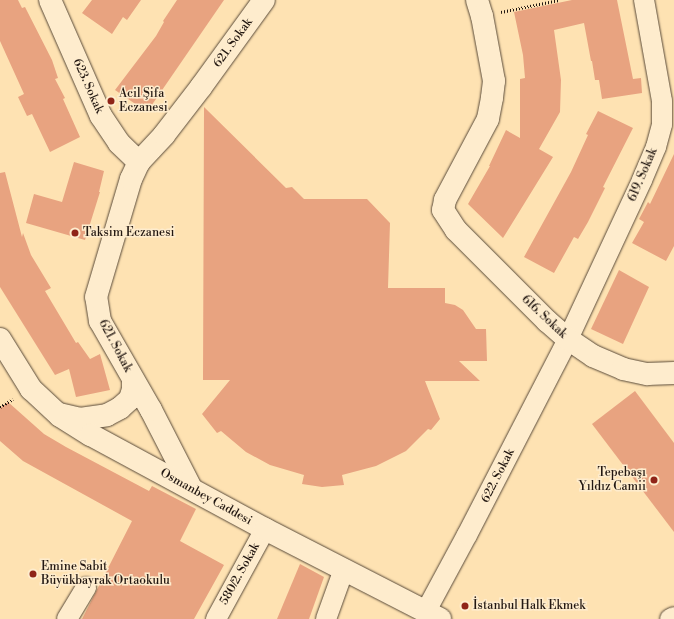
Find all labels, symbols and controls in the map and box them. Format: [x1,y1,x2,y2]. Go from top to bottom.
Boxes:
street label: 621. Sokak [210,16,256,70]
street label: 623. Sokak [70,56,106,116]
place label: Acil Şifa Eczanesi [119,87,168,115]
marker: Acil Şifa Eczanesi [106,96,116,106]
street label: 619. Sokak [625,146,661,204]
place label: Taksim Eczanesi [83,226,174,240]
marker: Taksim Eczanesi [70,228,80,238]
street label: 616. Sokak [518,292,570,342]
street label: 621. Sokak [95,317,135,375]
street label: 622. Sokak [478,447,518,505]
street label: Osmanbey Caddesi [158,466,254,528]
place label: Tepebaşı Yıldız Camii [579,466,646,494]
marker: Tepebaşı Yıldız Camii [649,475,659,485]
street label: 580/2. Sokak [217,540,263,608]
place label: Emine Sabit Büyükbayrak Ortaokulu [41,560,170,588]
marker: Emine Sabit Büyükbayrak Ortaokulu [28,569,38,579]
place label: İstanbul Halk Ekmek [473,599,586,613]
marker: İstanbul Halk Ekmek [460,601,470,611]

